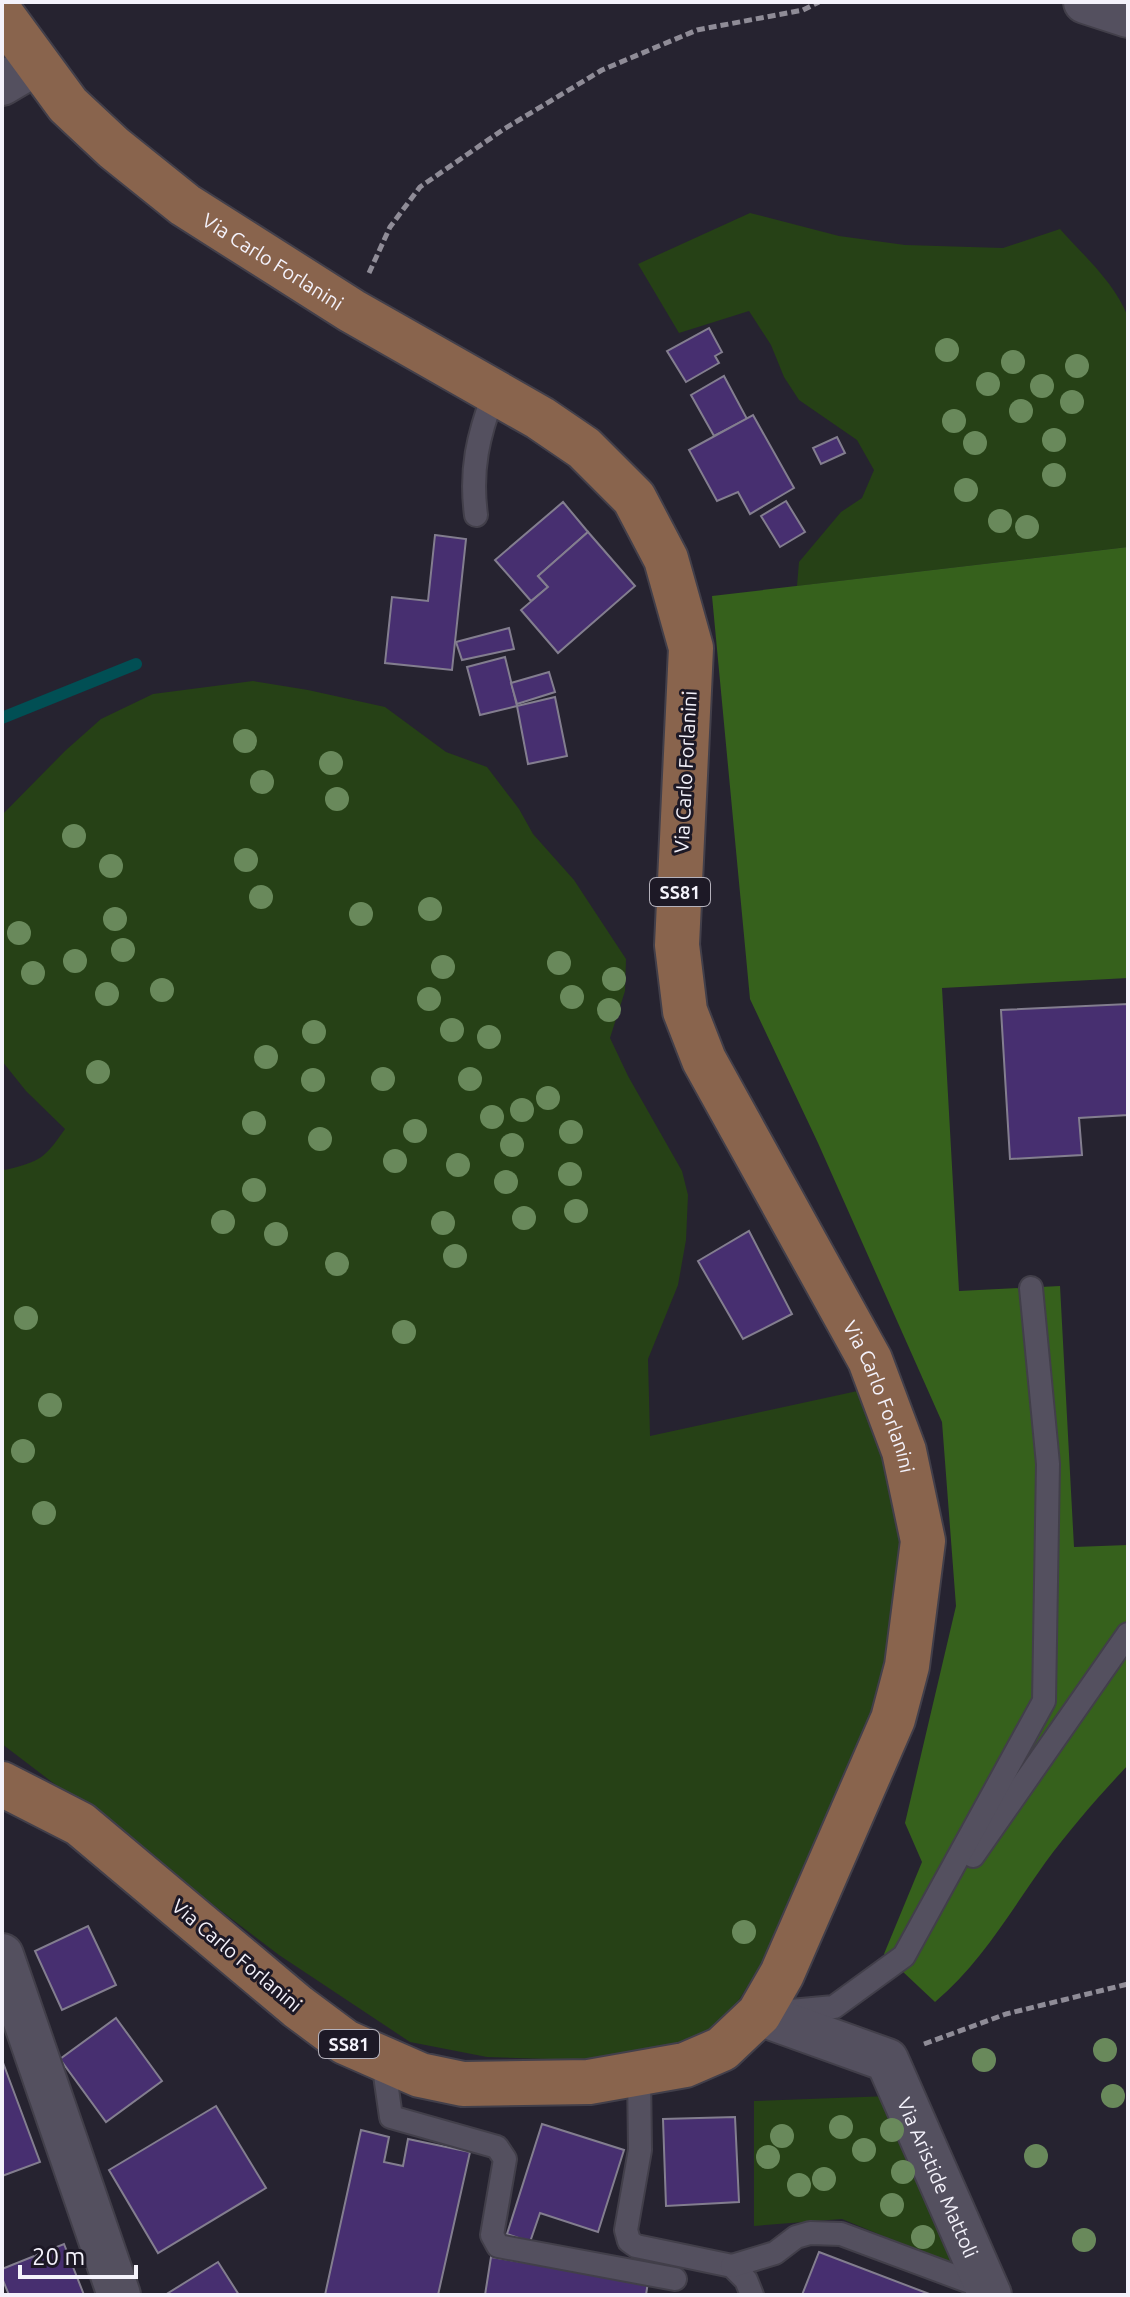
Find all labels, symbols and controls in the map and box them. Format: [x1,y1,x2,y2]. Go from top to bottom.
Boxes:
street label: Via Carlo Forlanini [198,208,348,314]
street label: Via Carlo Forlanini [669,690,701,854]
road number: SS81 [650,878,710,906]
street label: Via Carlo Forlanini [839,1316,920,1475]
street label: Via Carlo Forlanini [167,1894,307,2016]
road number: SS81 [319,2030,379,2058]
street label: Via Aristide Mattoli [893,2094,984,2261]
scale bar [20,2229,136,2279]
text: 20 m [32,2243,85,2270]

